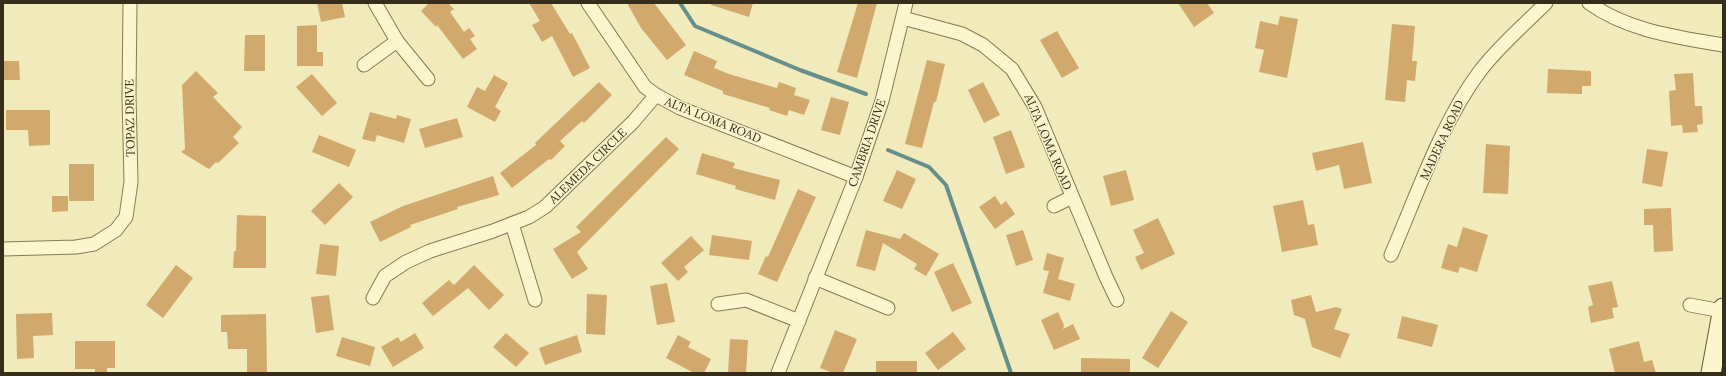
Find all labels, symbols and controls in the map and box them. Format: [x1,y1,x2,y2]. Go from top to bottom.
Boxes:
street label: TOPAZ DRIVE [121,79,138,157]
street label: ALTA LOMA ROAD [1021,91,1076,192]
street label: ALTA LOMA ROAD [662,93,764,146]
street label: CAMBRIA DRIVE [844,97,889,189]
street label: MADERA ROAD [1416,97,1467,182]
street label: ALEMEDA CIRCLE [545,125,630,207]

